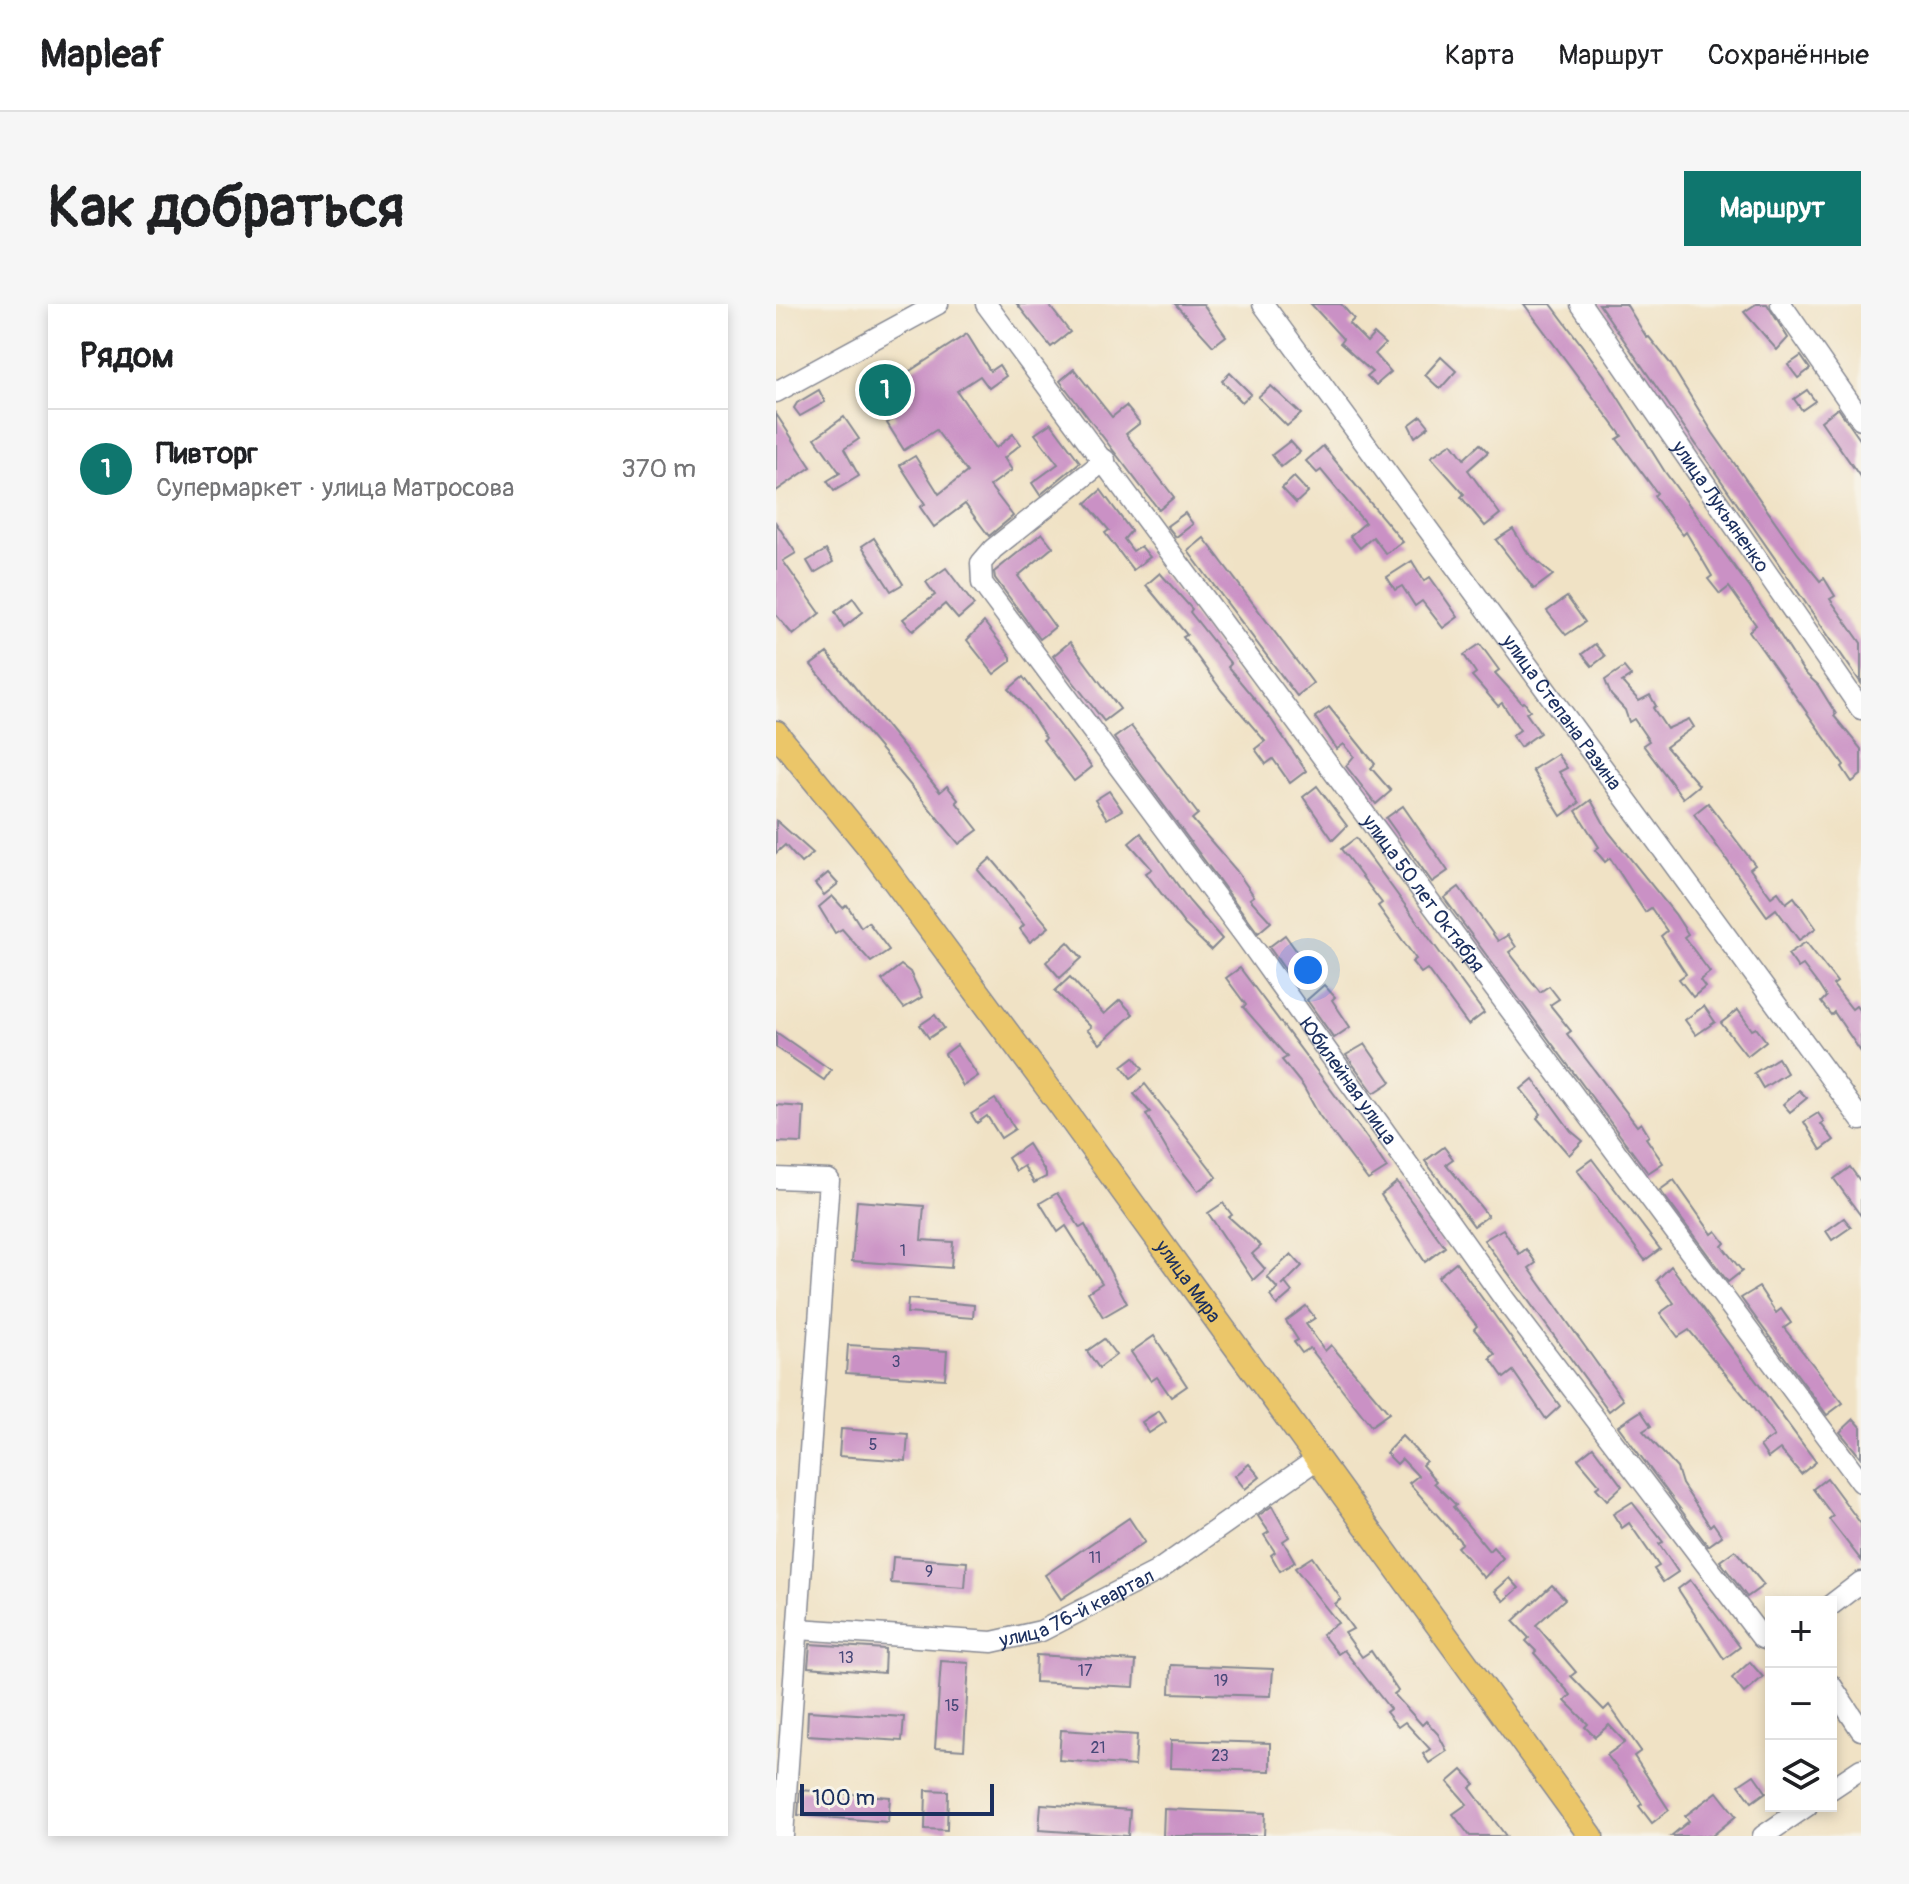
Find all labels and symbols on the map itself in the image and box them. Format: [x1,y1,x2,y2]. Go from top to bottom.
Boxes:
pin: 1 [859,360,911,420]
street label: улица Лукьяненко [1666,435,1775,577]
street label: улица Степана Разина [1496,629,1627,795]
street label: улица 50 лет Октября [1356,808,1491,977]
your location [1288,950,1328,990]
street label: Юбилейная улица [1295,1013,1403,1150]
street label: улица Мира [1149,1234,1227,1327]
house number: 1 [900,1241,906,1261]
house number: 3 [892,1352,901,1372]
house number: 5 [869,1435,877,1455]
house number: 11 [1089,1548,1101,1568]
house number: 9 [925,1562,933,1582]
street label: улица 76-й квартал [996,1563,1158,1653]
house number: 13 [838,1648,854,1668]
house number: 17 [1078,1661,1093,1681]
house number: 19 [1214,1671,1228,1691]
house number: 15 [945,1696,959,1716]
house number: 21 [1090,1738,1106,1758]
house number: 23 [1211,1746,1229,1766]
scale bar [800,1780,994,1816]

